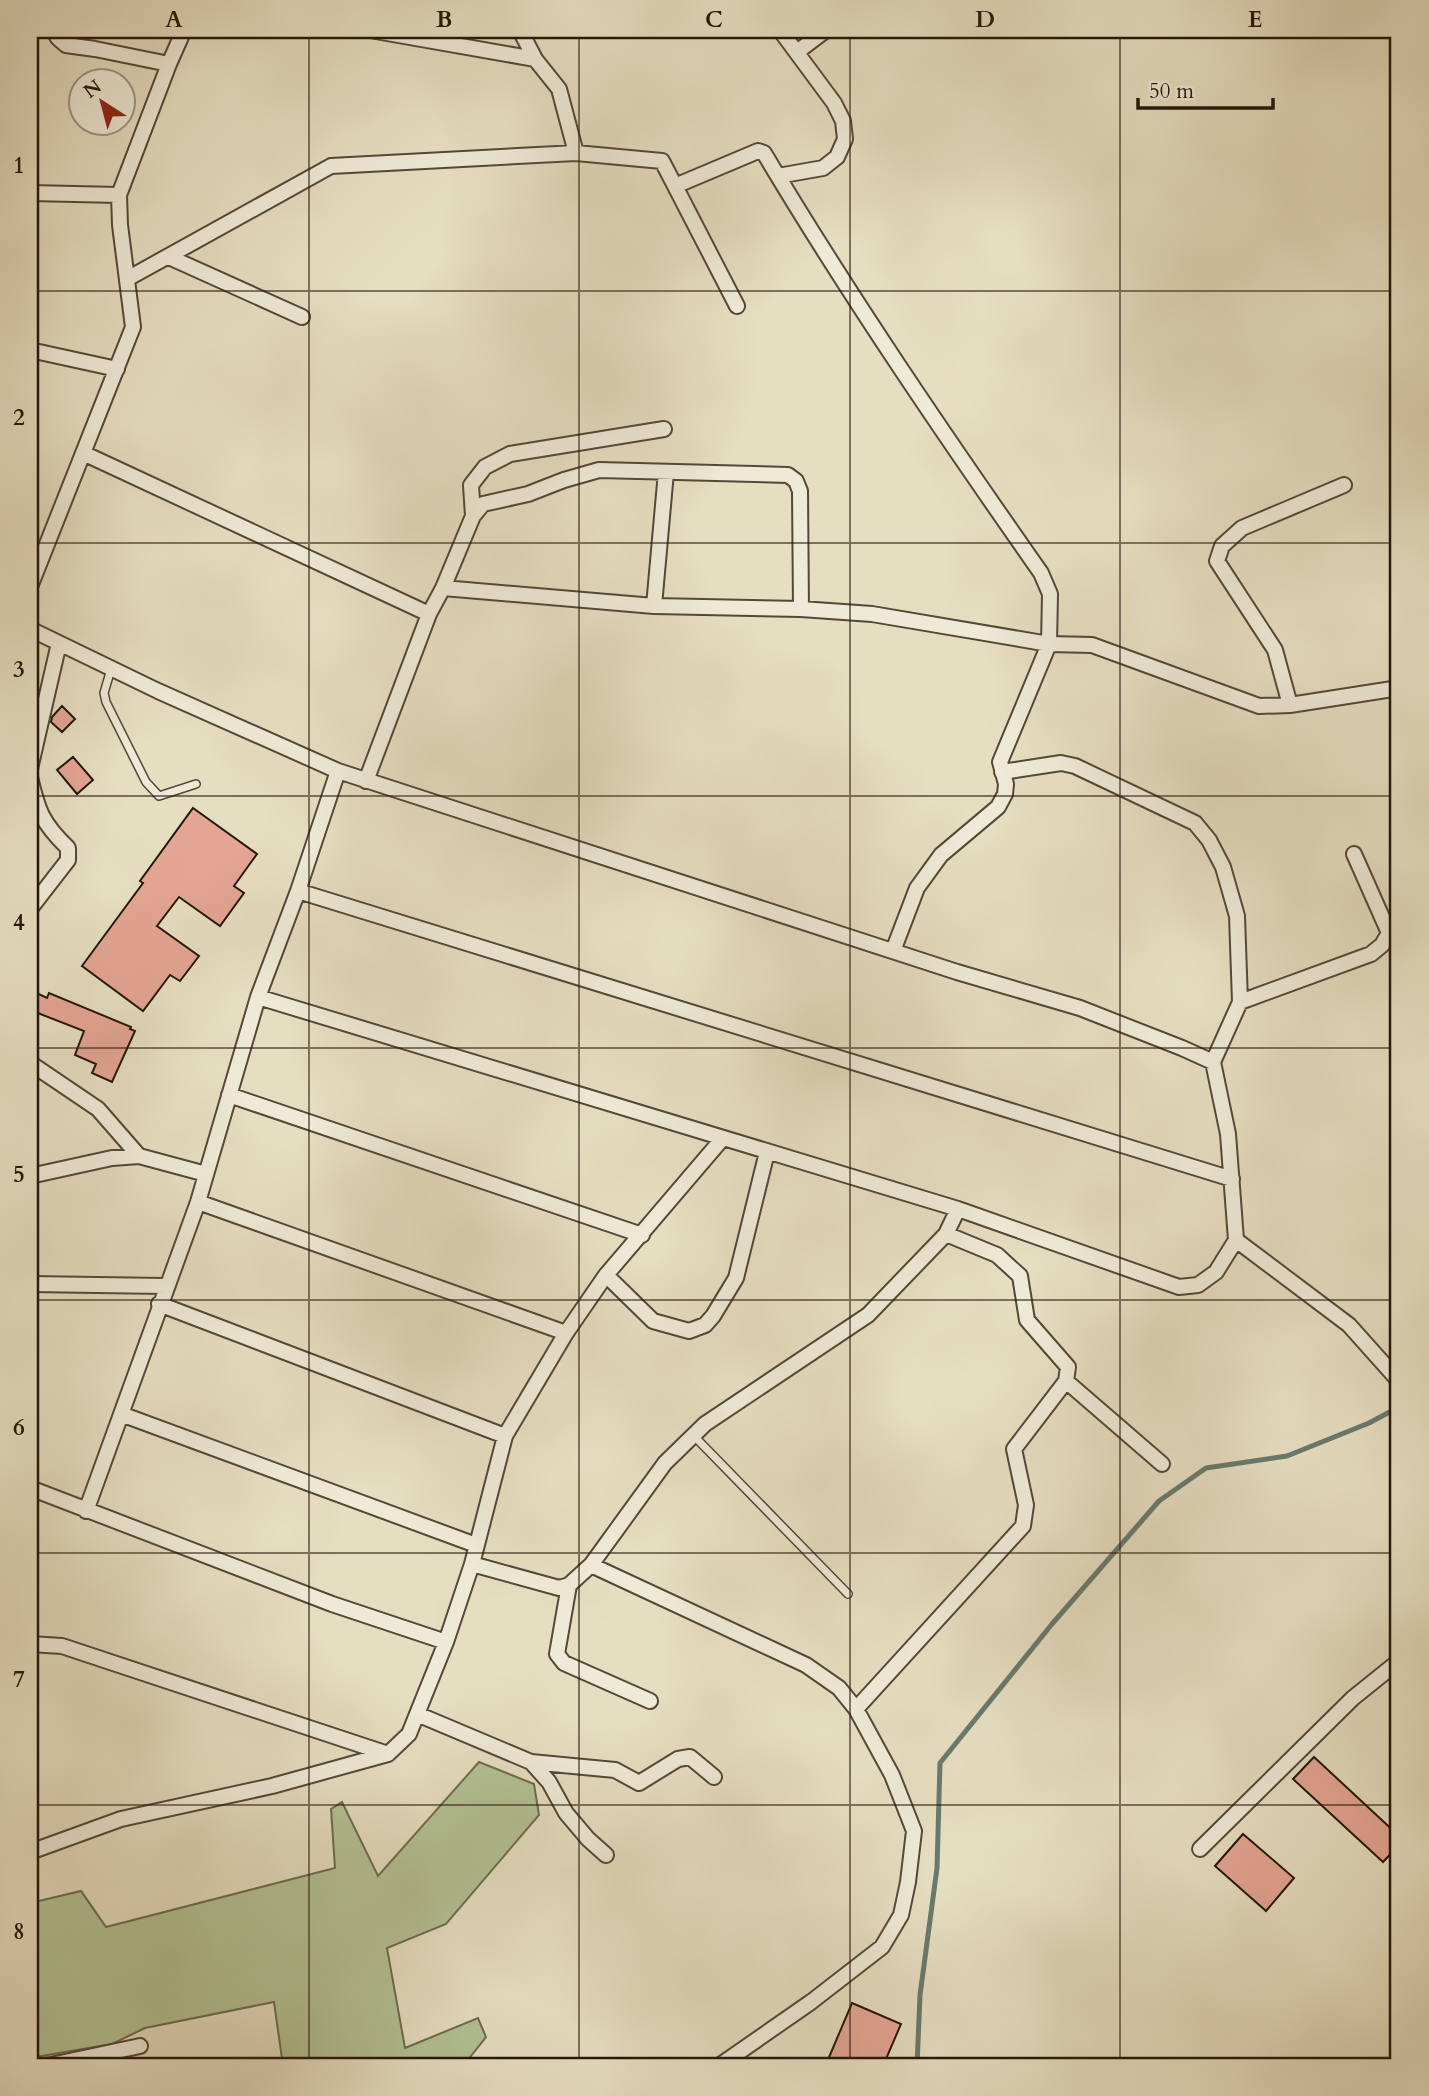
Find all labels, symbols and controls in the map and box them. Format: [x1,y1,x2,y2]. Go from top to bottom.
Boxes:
text: A [165,4,183,35]
text: B [436,4,452,35]
text: C [705,4,723,35]
text: D [975,4,995,35]
text: E [1248,4,1262,35]
north arrow [66,66,136,136]
scale bar [1138,66,1273,110]
text: N [78,73,107,104]
text: 50 m [1149,77,1194,106]
text: 1 [13,150,25,181]
text: 2 [13,402,25,433]
text: 3 [13,654,25,685]
text: 4 [13,907,25,938]
text: 5 [13,1159,25,1190]
text: 6 [13,1412,25,1443]
text: 7 [13,1664,25,1695]
text: 8 [13,1916,25,1947]

